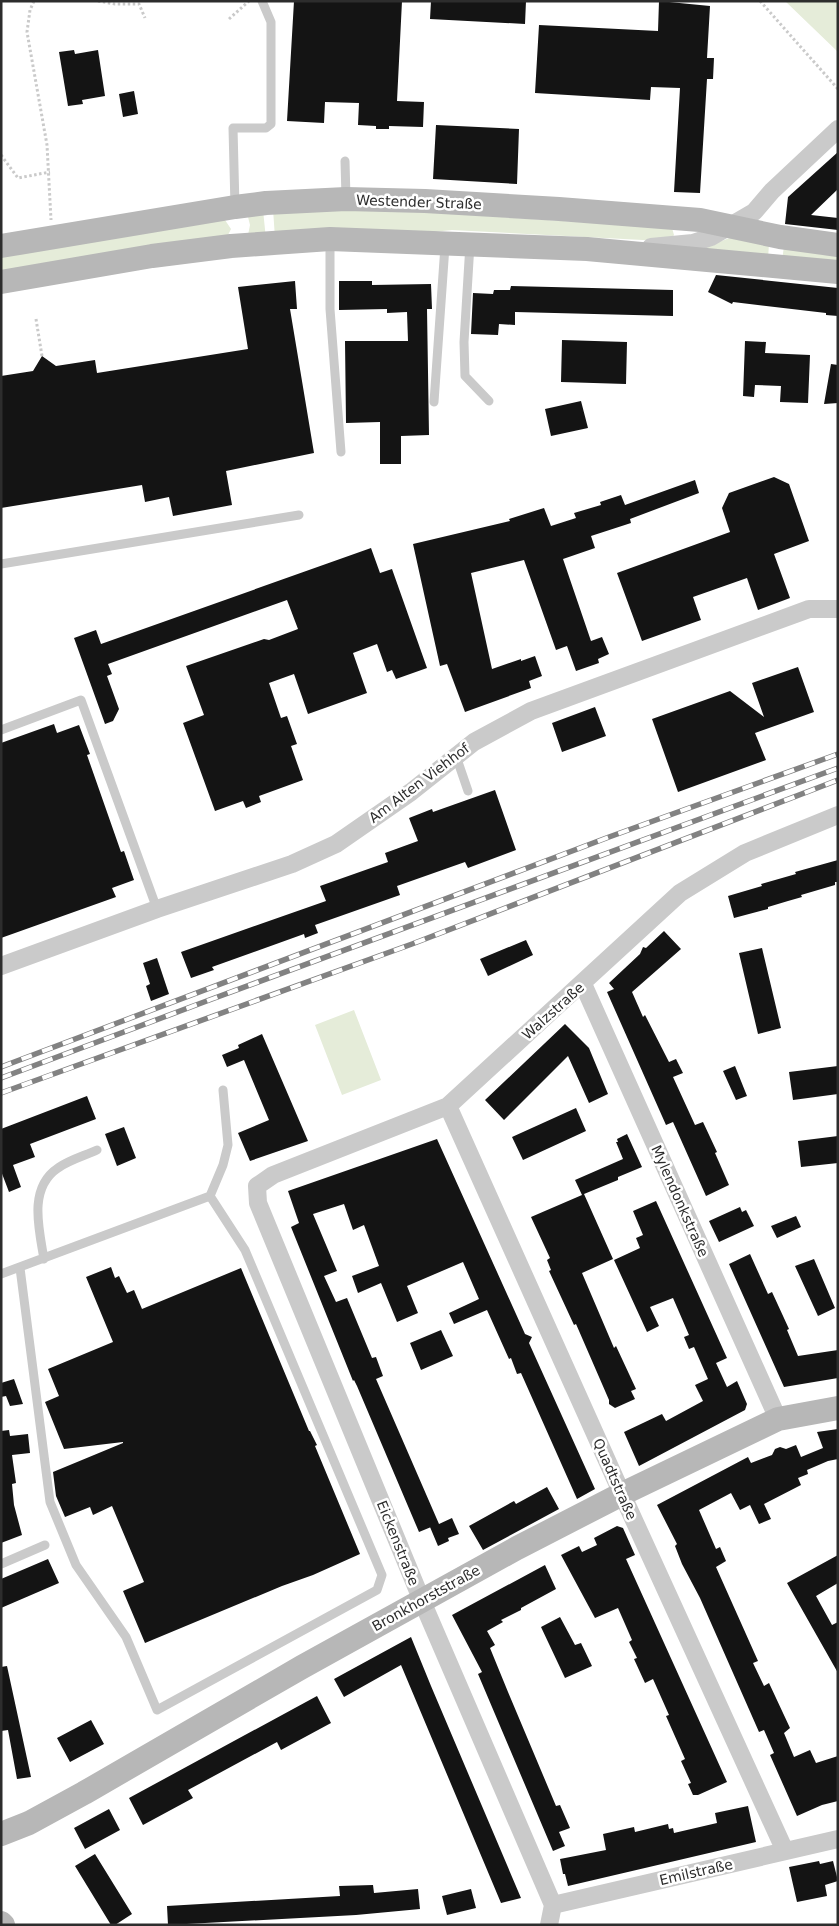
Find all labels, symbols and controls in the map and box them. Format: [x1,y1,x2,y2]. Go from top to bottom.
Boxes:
street label: Westender Straße [356,192,482,212]
street label: Am Alten Viehhof [366,739,473,826]
street label: Walzstraße [519,979,587,1043]
street label: Mylendonkstraße [648,1143,712,1259]
street label: Quadtstraße [590,1436,640,1522]
street label: Eickenstraße [374,1498,422,1588]
street label: Bronkhorststraße [369,1562,483,1634]
street label: Emilstraße [658,1856,734,1888]

